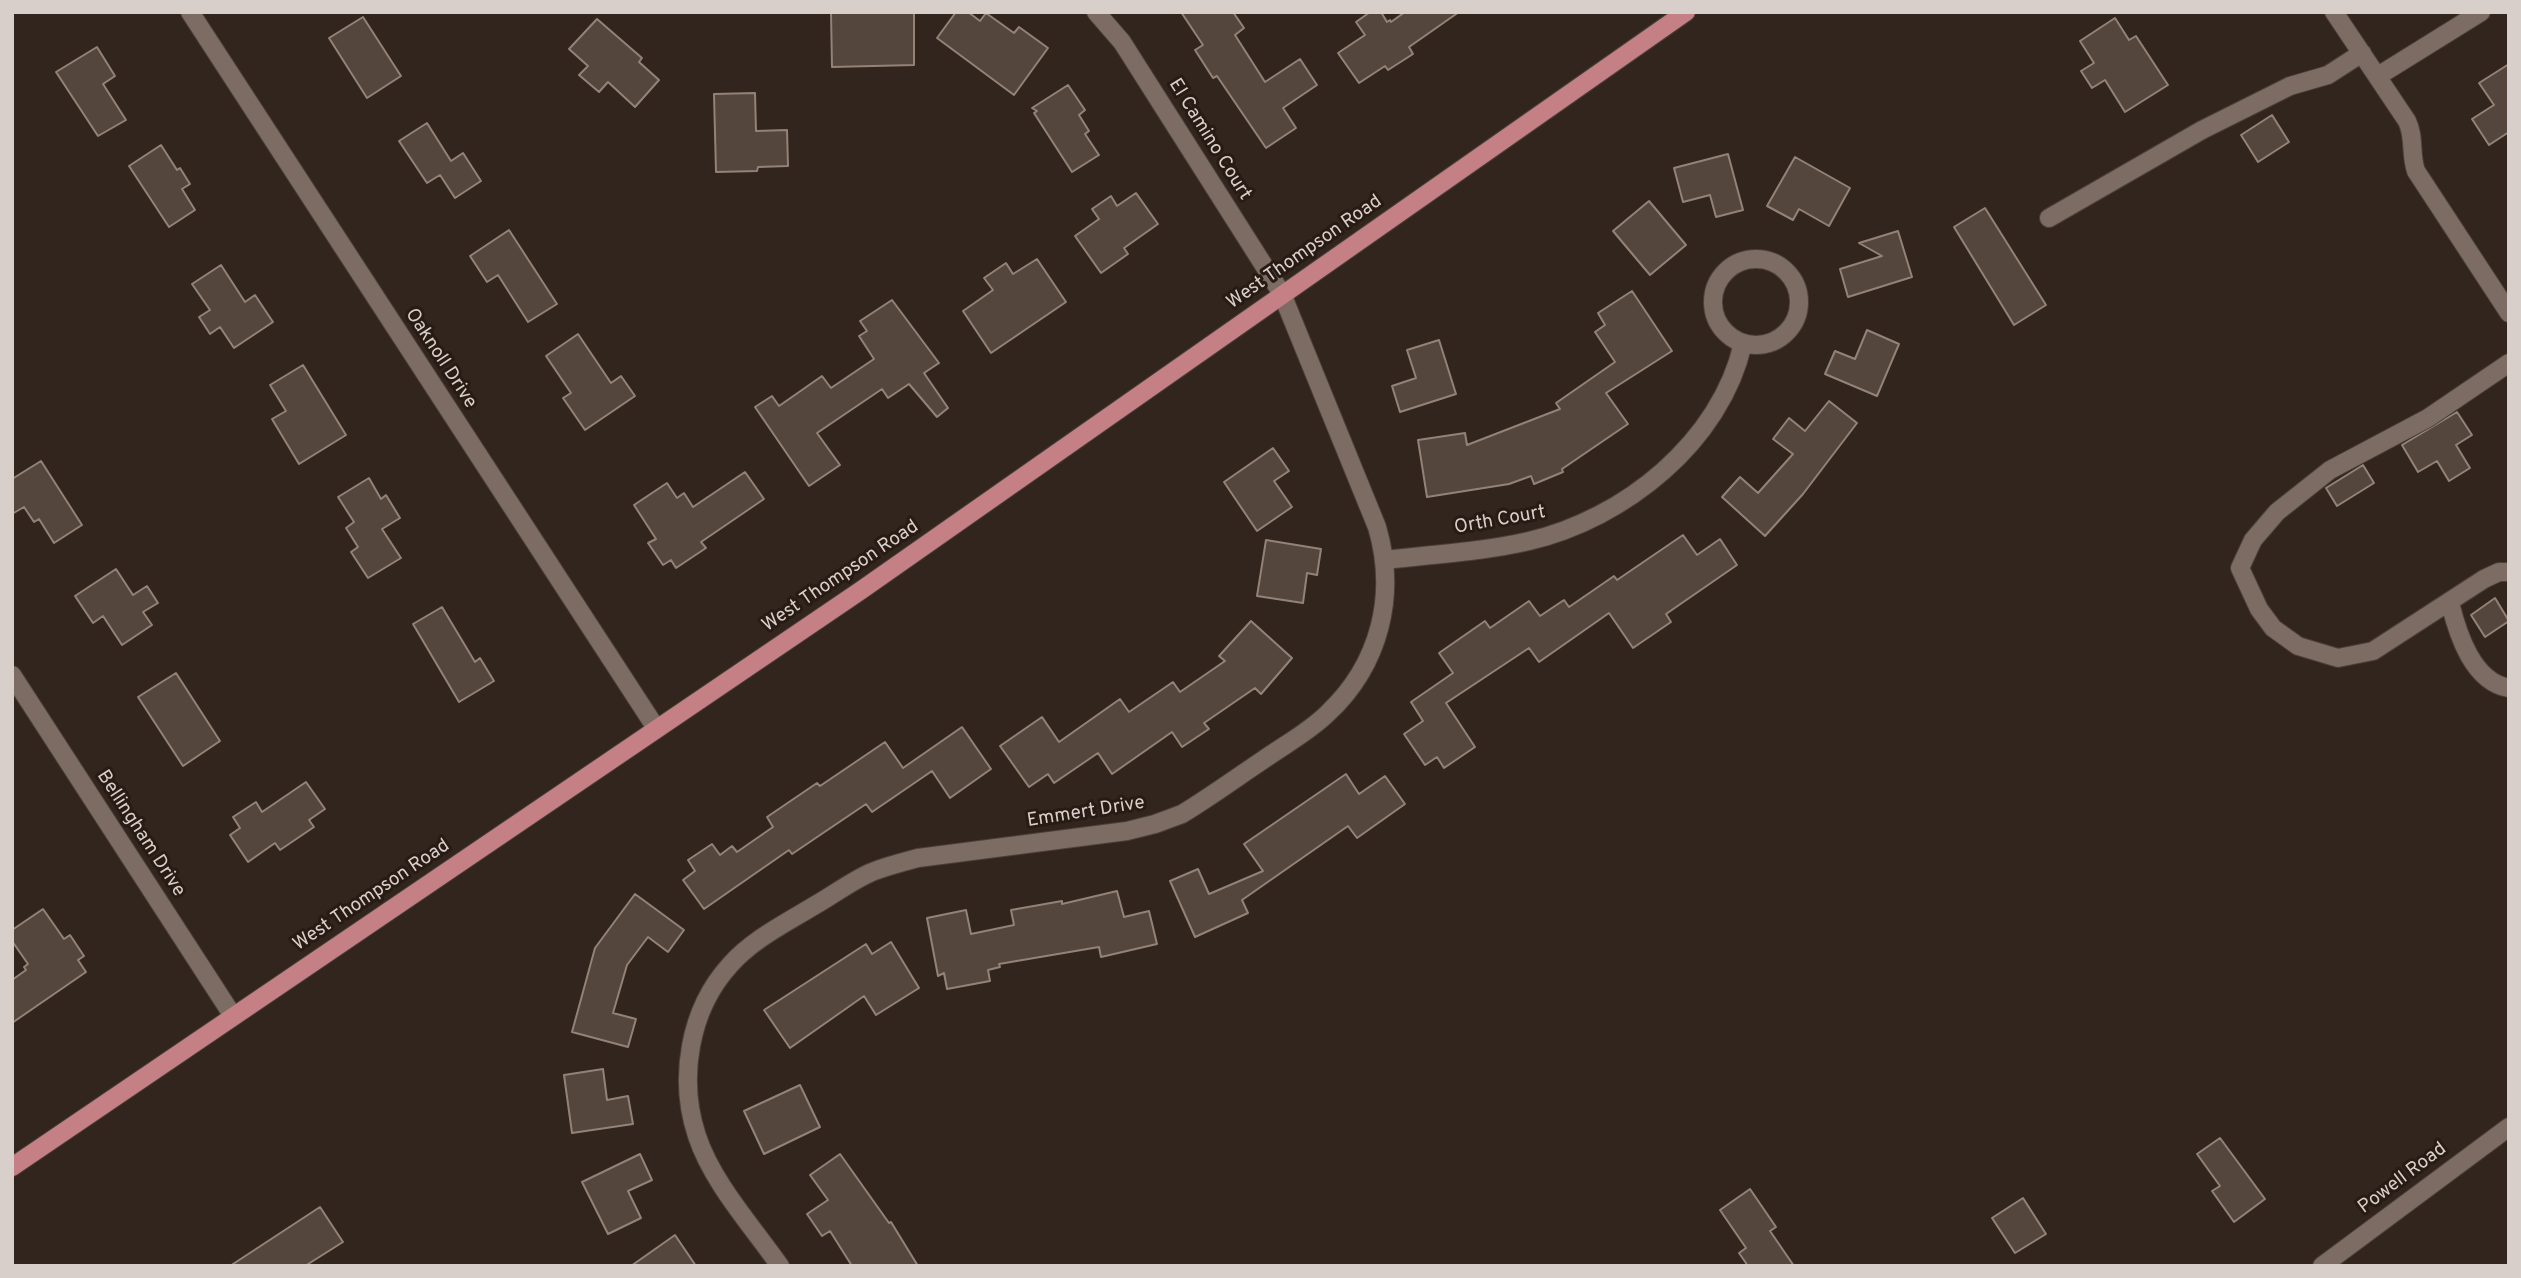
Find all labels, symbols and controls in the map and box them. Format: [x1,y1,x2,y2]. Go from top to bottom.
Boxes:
street label: El Camino Court [1163,75,1255,205]
street label: West Thompson Road [1223,191,1387,315]
street label: Oaknoll Drive [399,305,481,413]
street label: Orth Court [1453,502,1547,540]
street label: West Thompson Road [758,516,924,638]
street label: Bellingham Drive [91,767,189,901]
street label: Emmert Drive [1026,792,1146,834]
street label: West Thompson Road [289,835,455,957]
street label: Powell Road [2354,1138,2452,1220]

